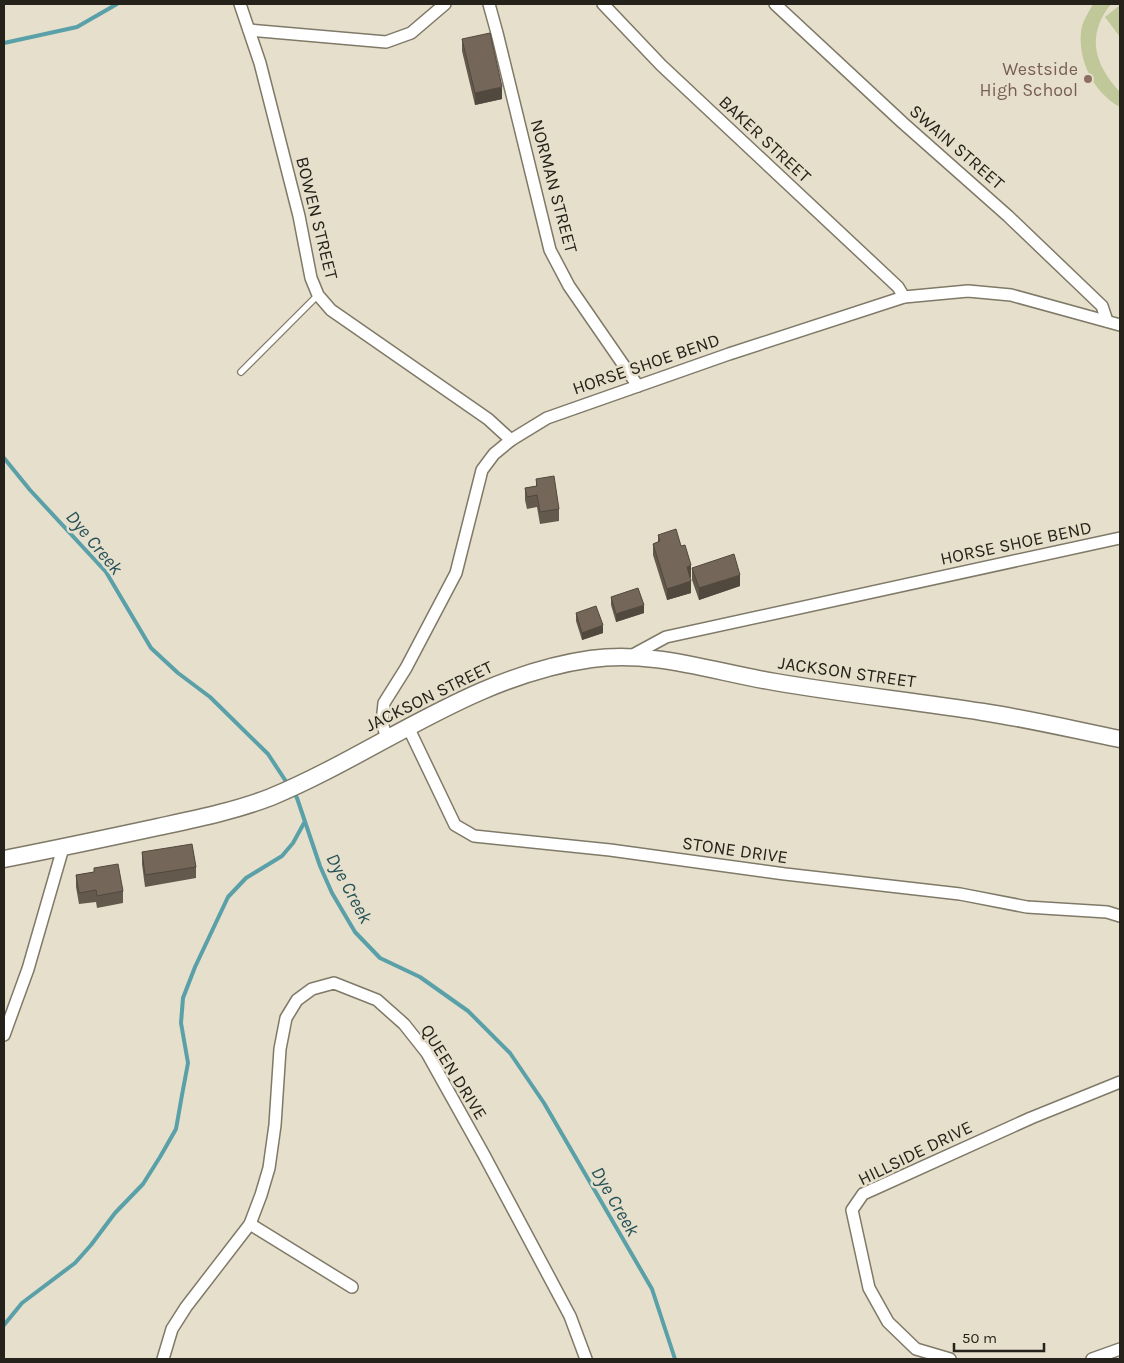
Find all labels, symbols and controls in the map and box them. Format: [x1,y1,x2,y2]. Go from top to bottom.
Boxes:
place label: Westside High School [980,58,1078,101]
marker: Westside High School [1082,73,1094,85]
street label: BAKER STREET [714,91,816,187]
street label: SWAIN STREET [905,100,1009,194]
street label: NORMAN STREET [526,117,582,255]
street label: BOWEN STREET [291,154,343,282]
street label: HORSE SHOE BEND [569,328,723,400]
water label: Dye Creek [61,506,128,579]
street label: HORSE SHOE BEND [938,516,1094,570]
street label: JACKSON STREET [777,651,917,693]
street label: JACKSON STREET [362,656,496,736]
street label: STONE DRIVE [681,832,789,868]
water label: Dye Creek [321,849,377,928]
street label: QUEEN DRIVE [416,1020,492,1124]
street label: HILLSIDE DRIVE [854,1116,976,1190]
water label: Dye Creek [586,1163,644,1241]
scale bar [954,1320,1044,1352]
text: 50 m [962,1329,997,1347]

